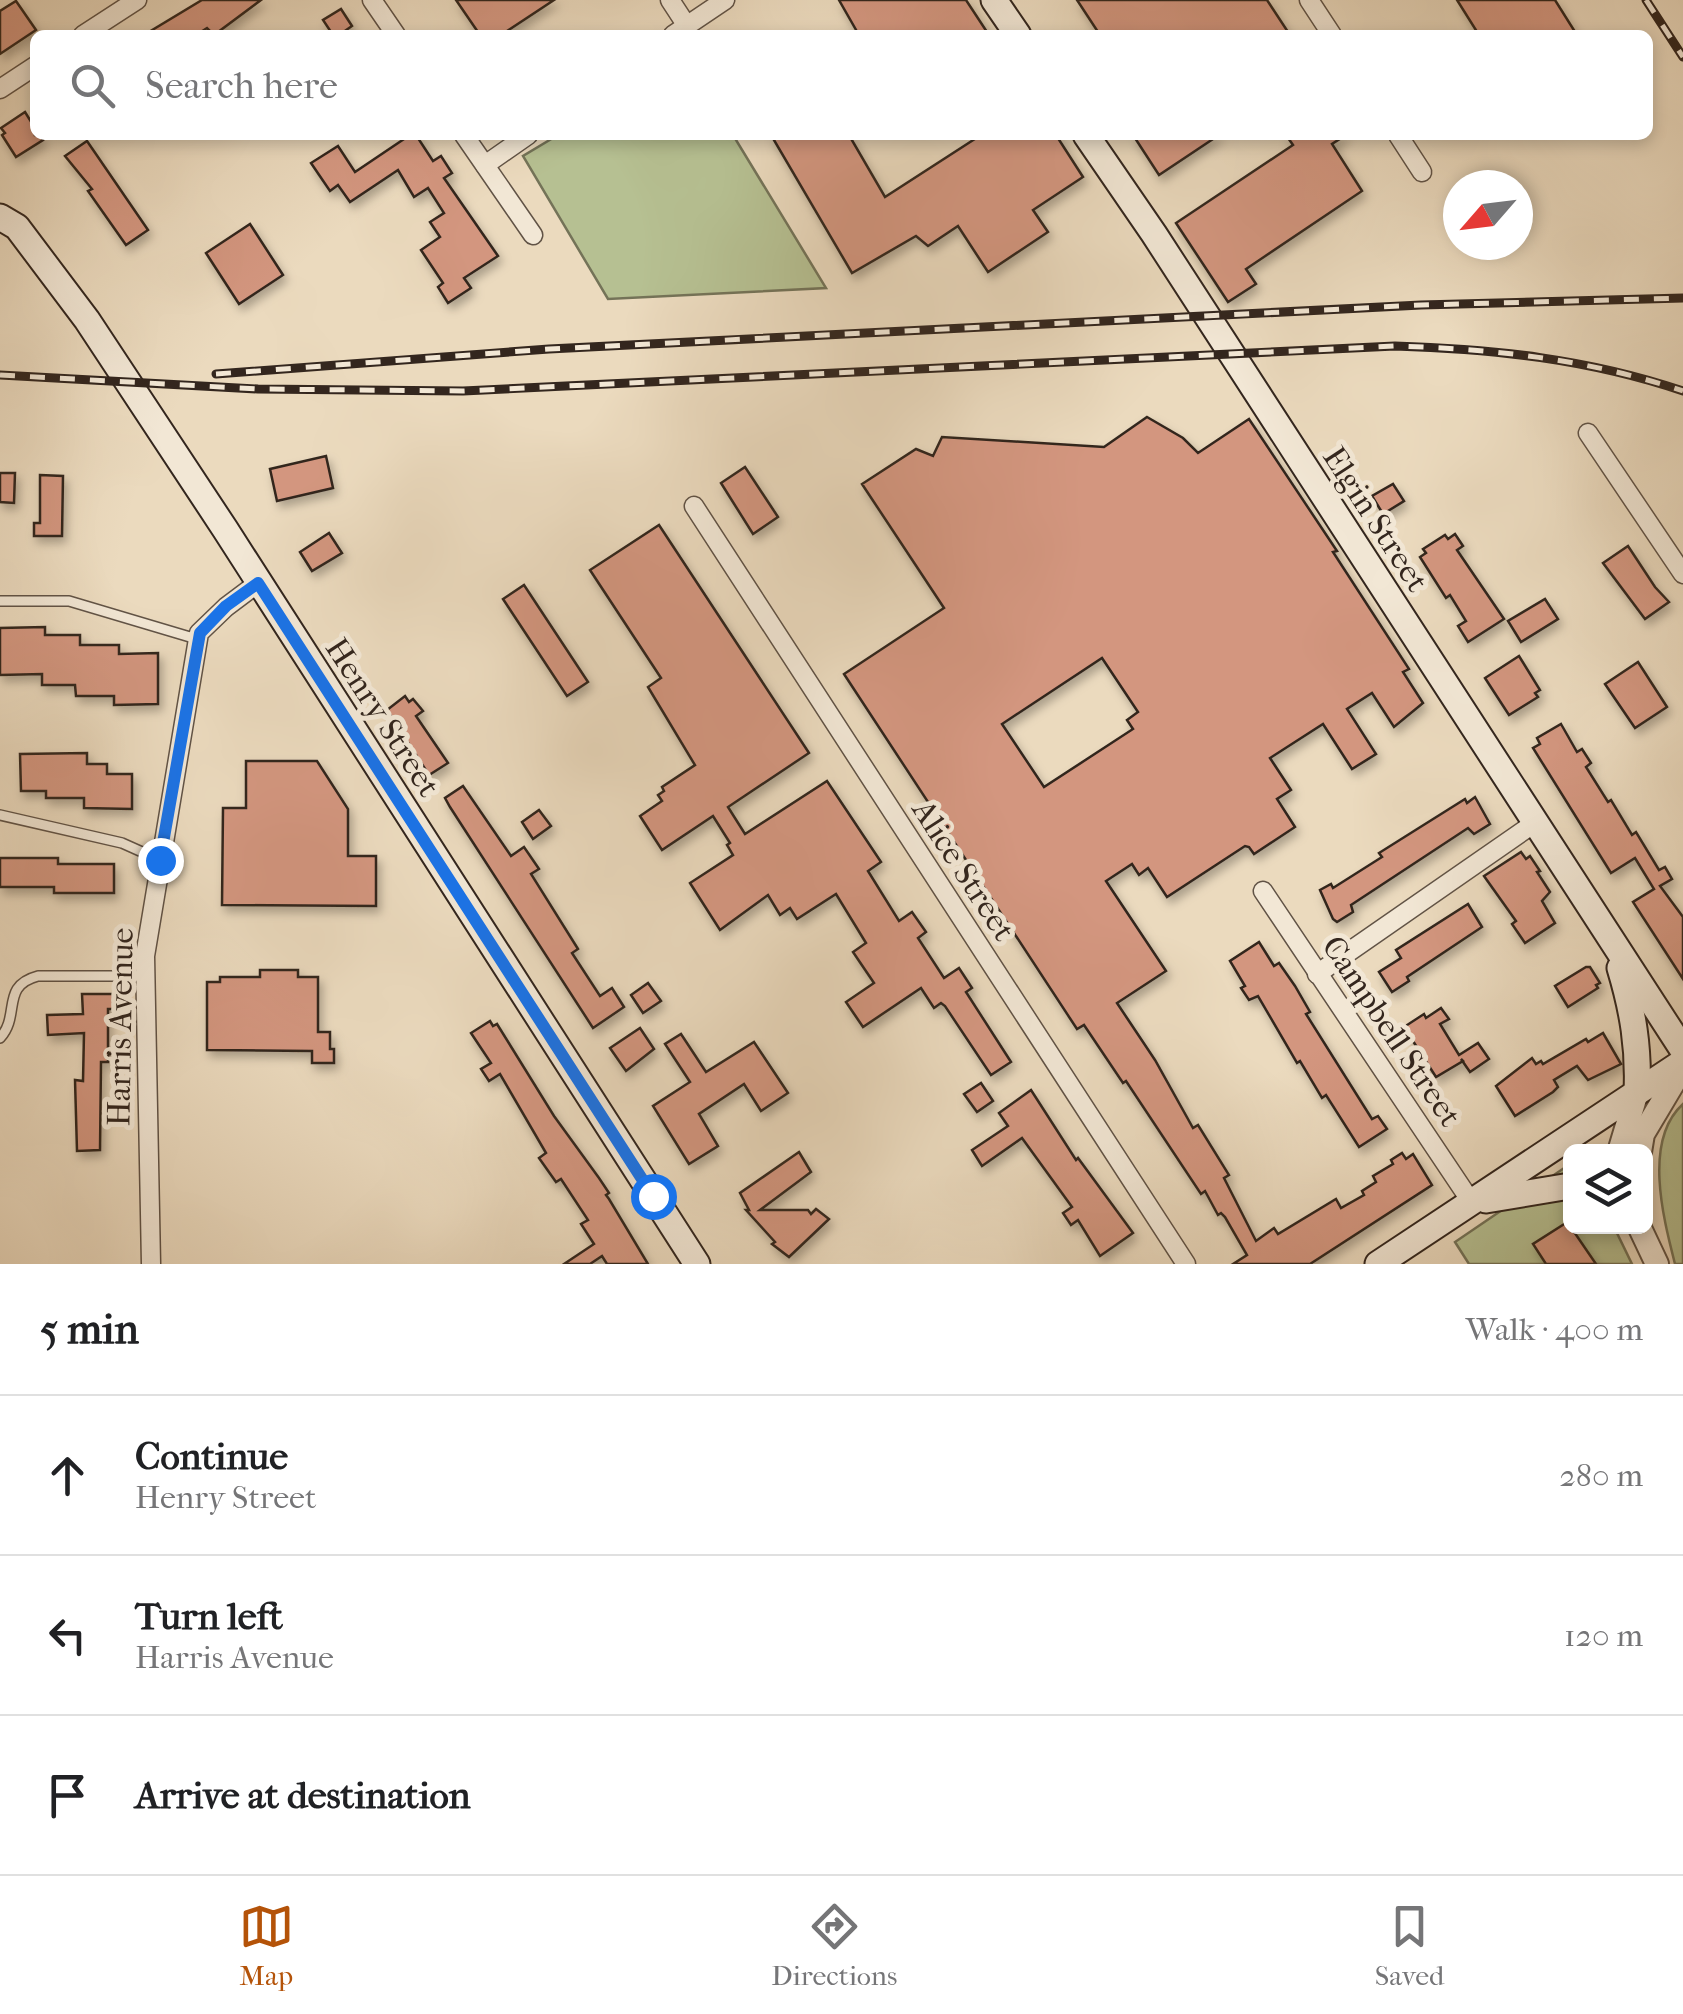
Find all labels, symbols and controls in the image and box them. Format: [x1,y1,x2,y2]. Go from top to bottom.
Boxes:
search box [30,30,1653,140]
icon: search [65,58,120,113]
text: Search here [145,63,338,108]
north arrow [1443,170,1533,260]
street label: Elgin Street [1315,440,1436,599]
street label: Henry Street [318,631,448,804]
street label: Alice Street [903,791,1023,948]
route end [138,838,184,884]
street label: Harris Avenue [100,927,141,1127]
street label: Campbell Street [1314,929,1469,1134]
map controls [1563,1144,1653,1234]
button: layers [1563,1144,1653,1234]
route start [631,1174,677,1220]
text: 5 min [40,1305,139,1354]
text: Walk · 400 m [1466,1311,1643,1348]
text: Continue [135,1434,288,1479]
icon: ahead [40,1448,95,1503]
text: 280 m [1559,1457,1643,1494]
text: Henry Street [135,1479,316,1516]
text: Turn left [135,1594,283,1639]
icon: left [40,1608,95,1663]
text: 120 m [1564,1617,1643,1654]
text: Harris Avenue [135,1639,334,1676]
icon: arrive [40,1768,95,1823]
text: Arrive at destination [135,1773,471,1818]
tab: Map [239,1899,294,1992]
tab: Directions [771,1899,897,1992]
tab: Saved [1375,1899,1444,1992]

